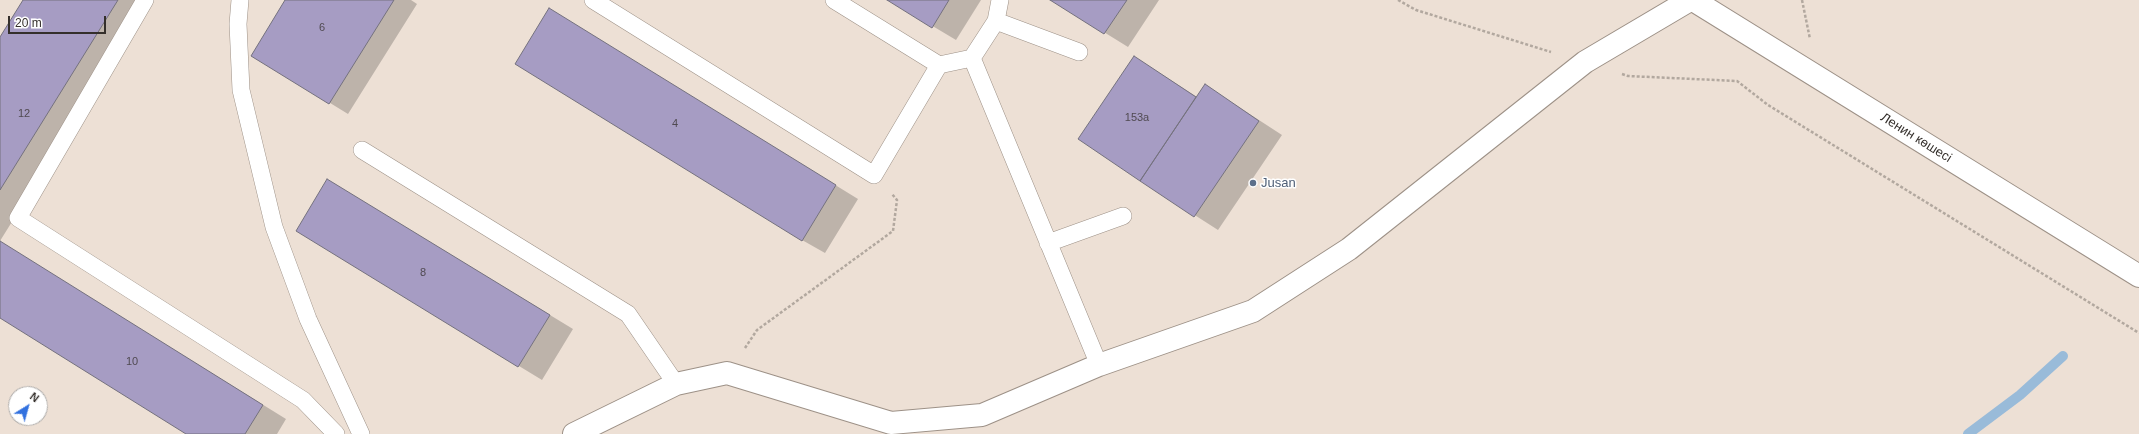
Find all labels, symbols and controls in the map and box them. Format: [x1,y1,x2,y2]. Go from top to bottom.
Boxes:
scale bar [10,8,108,34]
text: 20 m [15,16,42,30]
house number: 6 [319,21,325,35]
house number: 12 [18,107,30,121]
street label: Ленин көшесі [1878,110,1954,166]
house number: 153а [1125,111,1149,125]
house number: 4 [672,117,678,131]
place label: Jusan [1261,175,1296,191]
marker: Jusan [1248,178,1258,188]
house number: 8 [420,266,426,280]
house number: 10 [126,355,138,369]
north arrow [8,386,48,426]
text: N [28,390,41,404]

